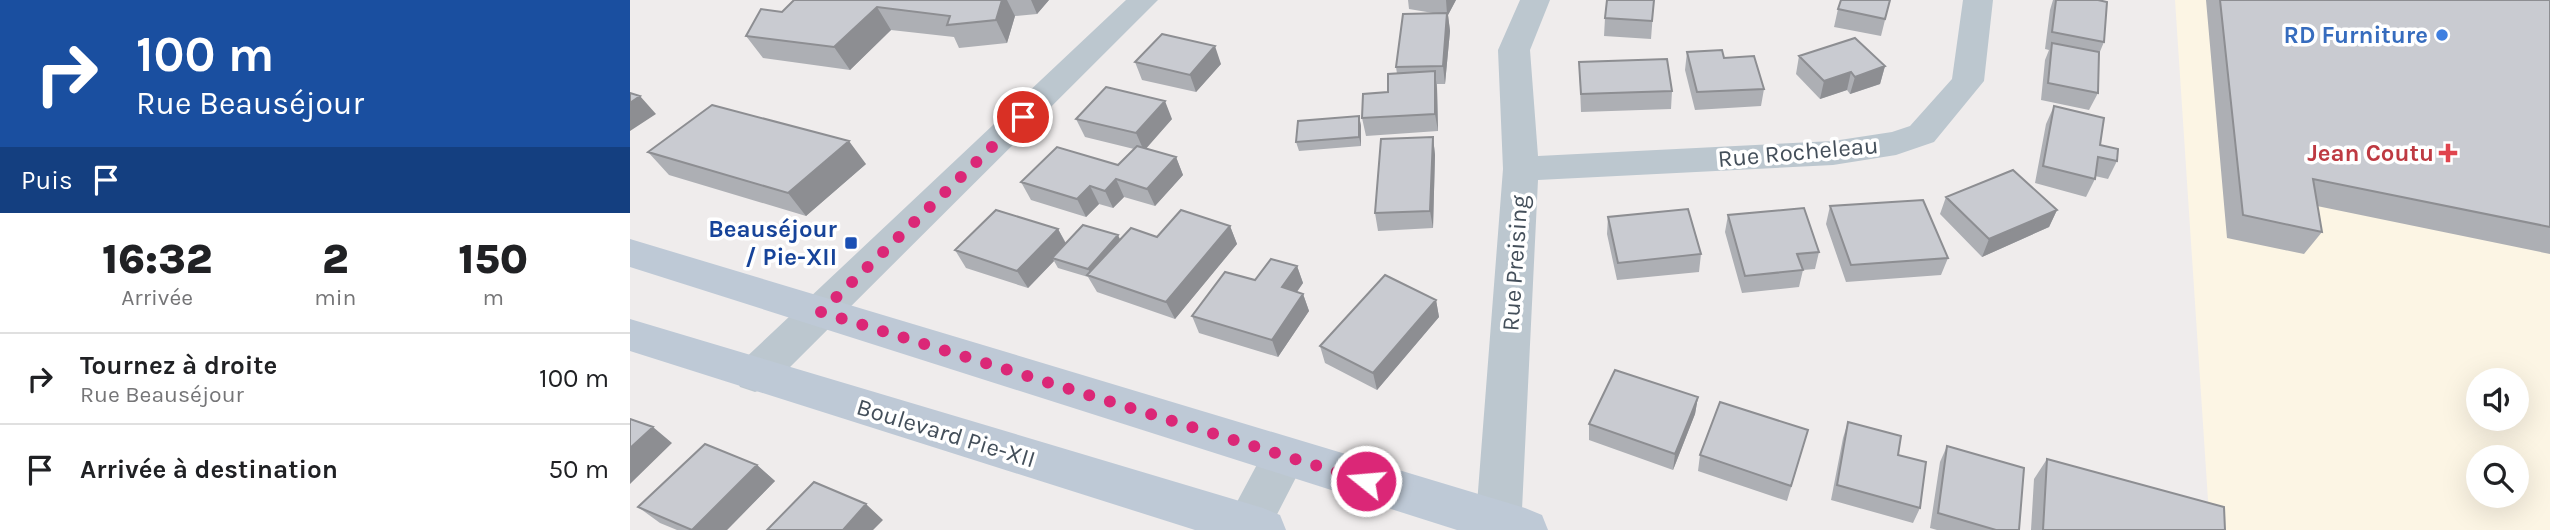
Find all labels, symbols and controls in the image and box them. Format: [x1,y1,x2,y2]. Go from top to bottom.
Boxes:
place label: RD Furniture [2284,21,2428,49]
text: 100 m [136,26,274,83]
marker: RD Furniture [2434,27,2450,43]
icon: right [21,28,112,119]
text: Rue Beauséjour [136,85,364,122]
pin [993,87,1053,147]
icon: arrive [1004,98,1042,136]
street label: Rue Rocheleau [1717,131,1879,173]
place label: Jean Coutu [2307,139,2434,167]
marker: Jean Coutu [2440,145,2456,161]
icon: arrive [87,161,125,199]
text: Puis [21,165,73,196]
street label: Rue Preising [1496,193,1534,332]
place label: Beauséjour / Pie-XII [708,215,838,271]
text: 16:32 [102,234,212,284]
text: 2 [322,234,349,284]
text: 150 [458,234,528,284]
marker: Beauséjour / Pie-XII [843,235,859,251]
text: Arrivée [121,284,193,311]
text: min [314,284,356,311]
text: m [482,284,504,311]
text: Tournez à droite [80,350,277,381]
icon: right [21,360,59,398]
text: 100 m [539,363,609,394]
map controls [2466,368,2529,508]
button: sound [2466,368,2529,431]
text: Rue Beauséjour [80,381,244,408]
street label: Boulevard Pie-XII [853,393,1039,473]
position arrow [1329,444,1403,518]
button: search [2466,445,2529,508]
icon: arrive [21,451,59,489]
text: Arrivée à destination [80,454,338,485]
text: 50 m [548,454,609,485]

